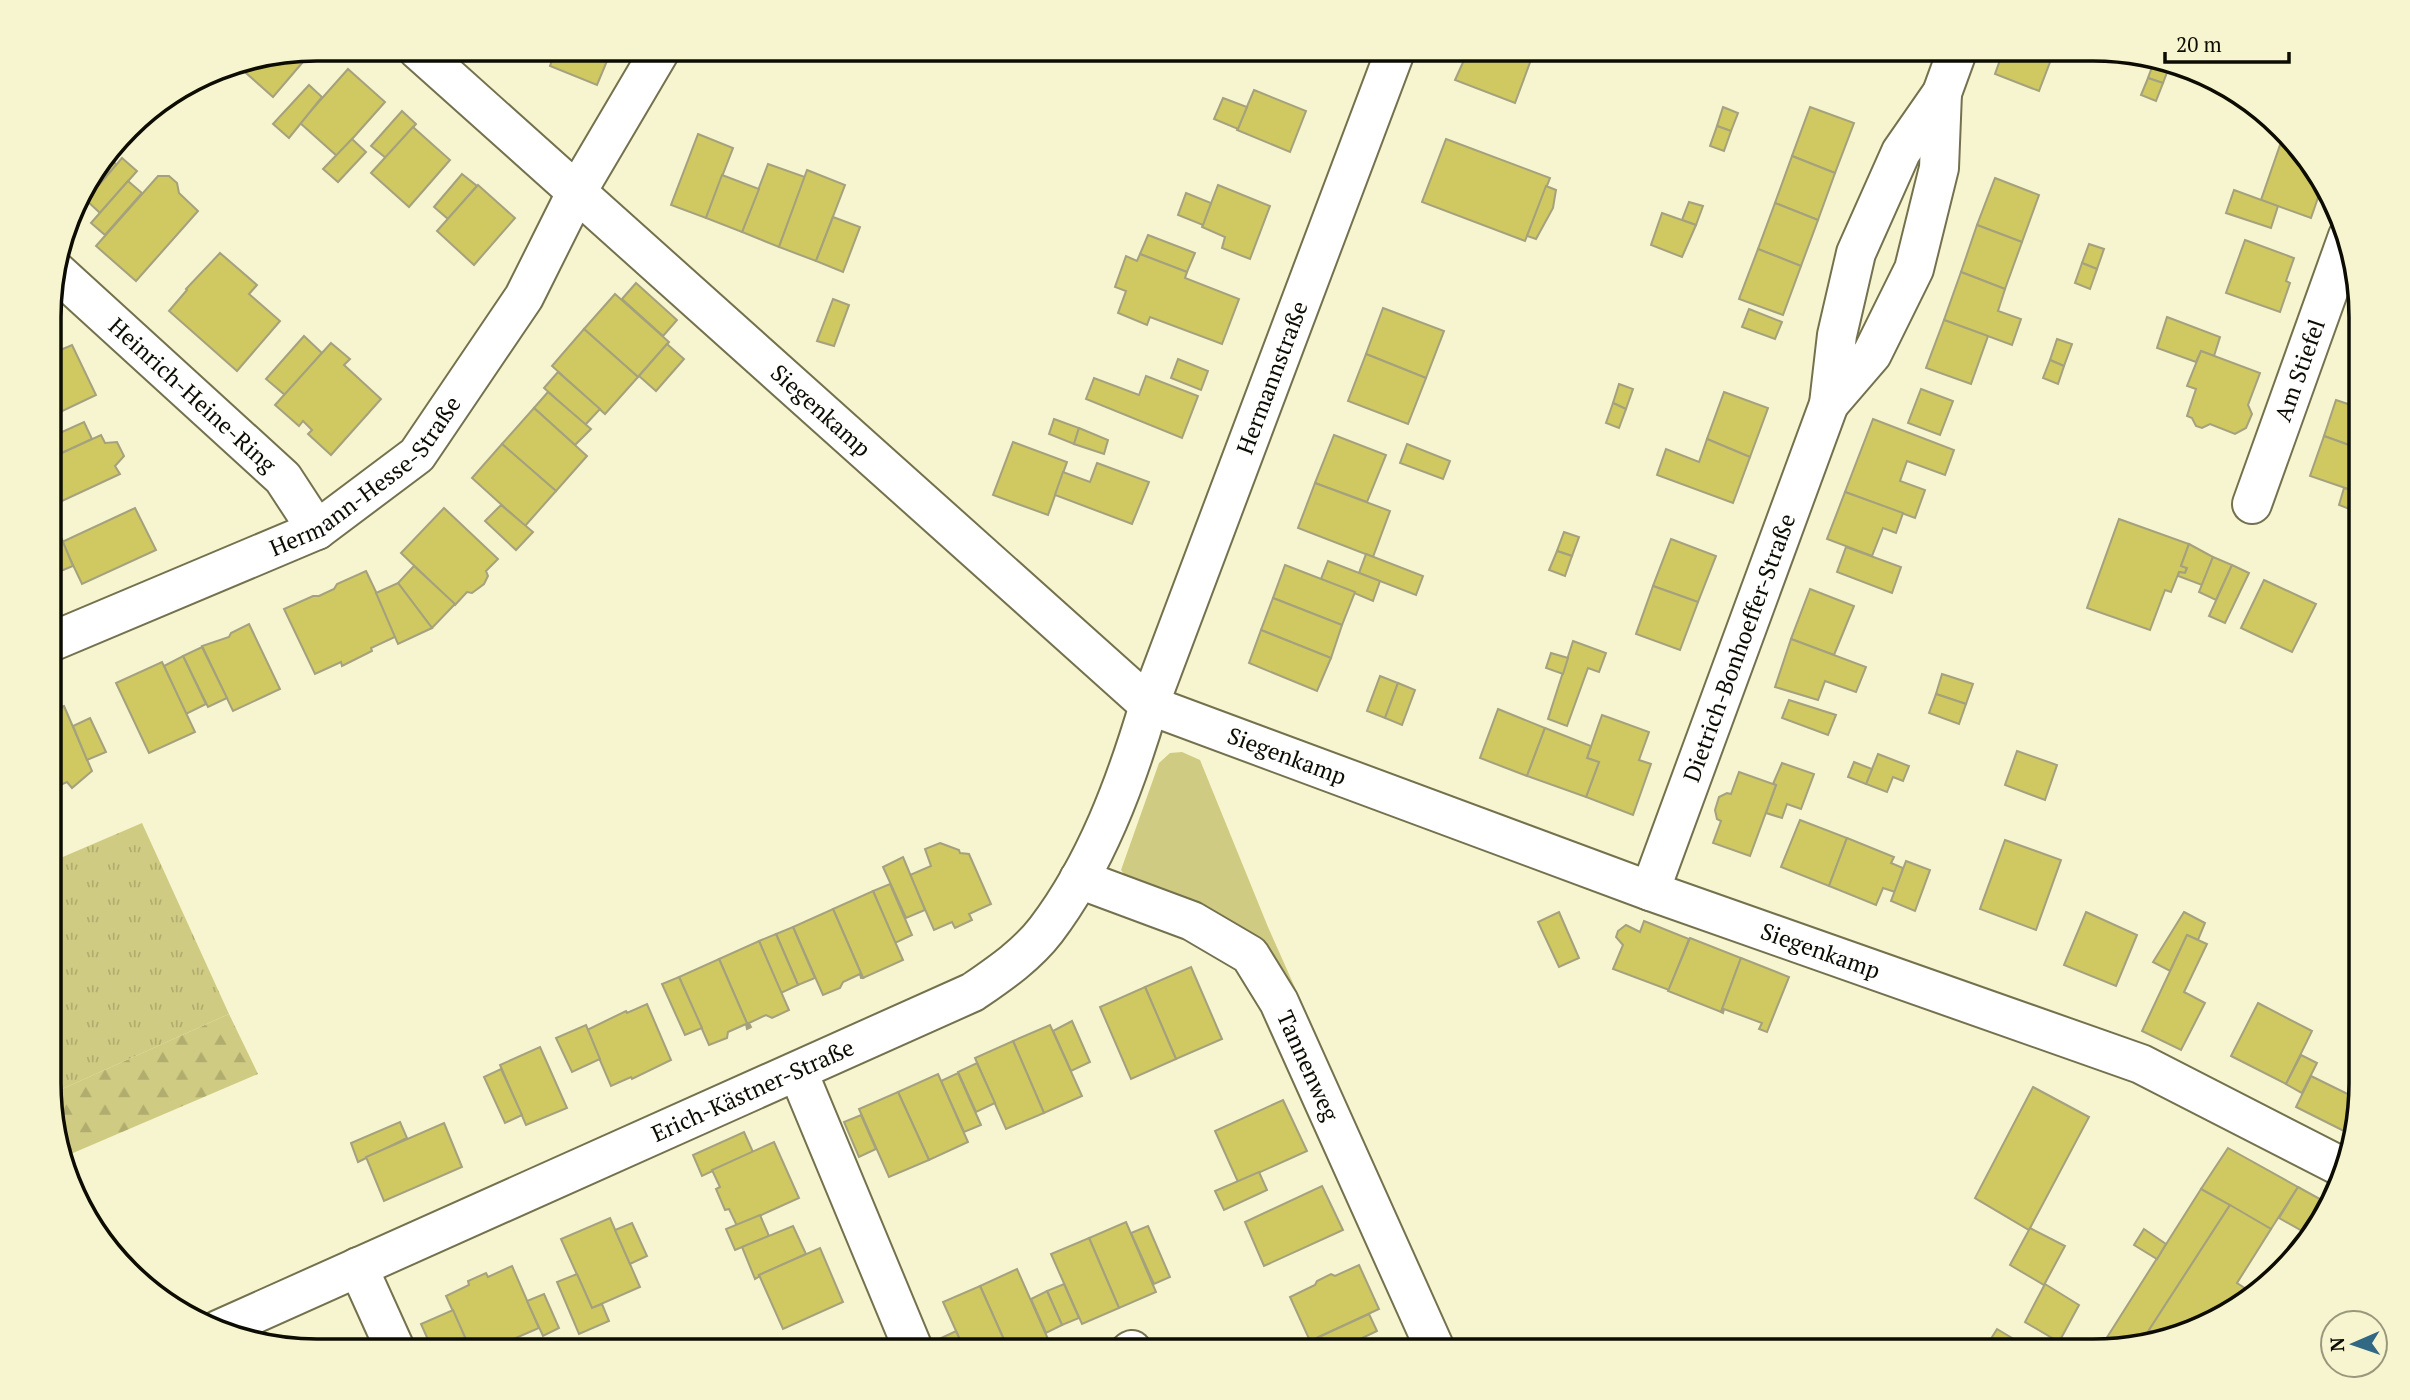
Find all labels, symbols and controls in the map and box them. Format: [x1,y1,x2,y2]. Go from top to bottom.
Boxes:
scale bar [2165,21,2289,65]
text: 20 m [2176,30,2222,58]
street label: Hermannstraße [1229,297,1315,458]
street label: Heinrich-Heine-Ring [102,311,284,480]
street label: Am Stiefel [2267,315,2332,426]
street label: Siegenkamp [764,357,878,463]
street label: Hermann-Hesse-Straße [265,390,467,563]
street label: Dietrich-Bonhoeffer-Straße [1675,509,1802,786]
street label: Siegenkamp [1223,720,1351,792]
street label: Siegenkamp [1757,915,1884,986]
street label: Tannenweg [1270,1005,1347,1127]
street label: Erich-Kästner-Straße [646,1031,859,1149]
north arrow [2319,1309,2389,1379]
text: N [2324,1336,2349,1352]

